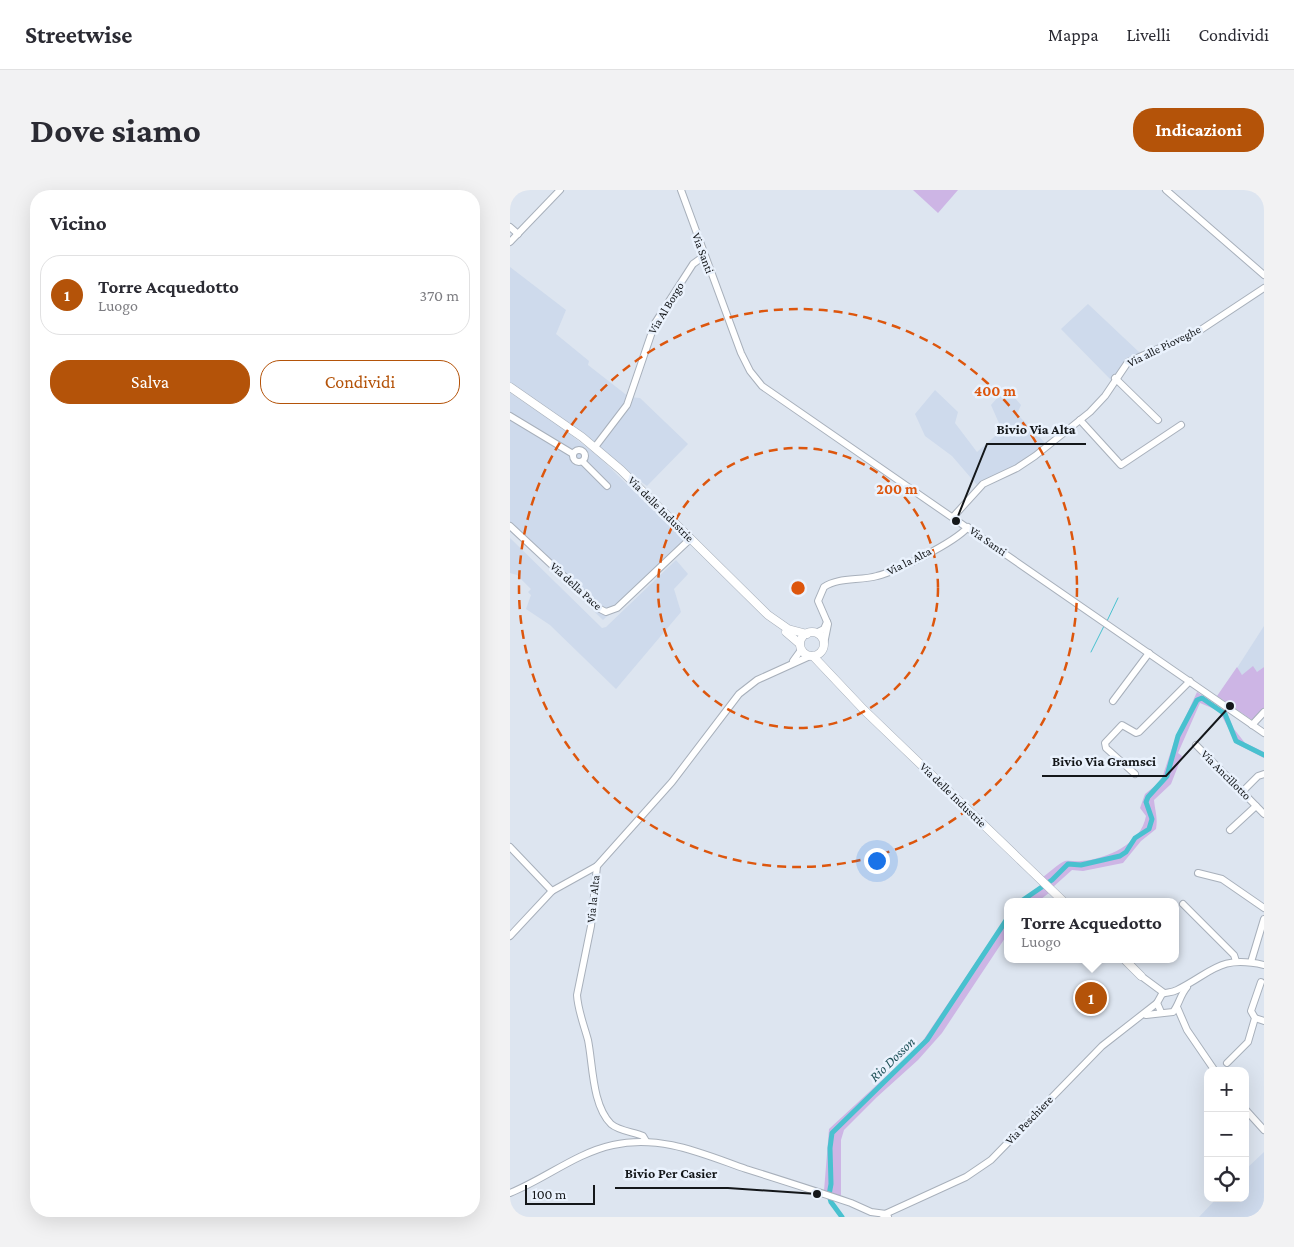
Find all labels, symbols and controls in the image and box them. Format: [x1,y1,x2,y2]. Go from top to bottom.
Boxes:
text: Streetwise [25,21,132,48]
text: Mappa [1048,25,1099,45]
text: Livelli [1127,25,1170,45]
text: Condividi [1198,25,1269,45]
button: Indicazioni [1133,108,1264,152]
text: Dove siamo [30,111,201,150]
text: Vicino [50,211,107,235]
street label: Via Santi [689,231,717,275]
text: Torre Acquedotto [98,276,239,297]
street label: Via Al Borgo [645,279,687,337]
text: 1 [64,287,70,304]
text: 370 m [420,287,459,304]
text: Luogo [98,297,138,314]
street label: Via alle Pioveghe [1125,322,1203,370]
button: Salva [50,360,250,404]
button: Condividi [260,360,460,404]
text: 400 m [974,383,1016,399]
callout: Bivio Via Alta [987,415,1086,444]
text: Bivio Via Alta [996,421,1076,437]
street label: Via delle Industrie [625,473,697,545]
text: 200 m [876,481,918,497]
street label: Via Santi [967,523,1009,559]
street label: Via la Alta [884,544,934,578]
street label: Via della Pace [547,559,605,613]
centre of rings [789,579,807,597]
callout: Bivio Via Gramsci [1042,747,1166,776]
street label: Via Ancillotto [1198,747,1254,803]
text: Bivio Via Gramsci [1052,753,1156,769]
street label: Via delle Industrie [917,760,989,830]
your location [864,848,890,874]
street label: Via la Alta [584,874,603,924]
popup [1004,898,1179,963]
text: Torre Acquedotto [1021,912,1162,933]
text: Luogo [1021,933,1061,950]
pin: 1 [1075,979,1107,1017]
water label: Rio Dosson [866,1033,918,1085]
map controls [1204,1067,1249,1202]
button: + [1204,1067,1249,1112]
street label: Via Peschiere [1002,1093,1056,1147]
button: − [1204,1112,1249,1157]
button: locate [1204,1157,1249,1202]
callout: Bivio Per Casier [615,1159,728,1188]
text: Bivio Per Casier [625,1165,718,1181]
scale bar [525,1182,595,1205]
text: 100 m [532,1186,566,1202]

